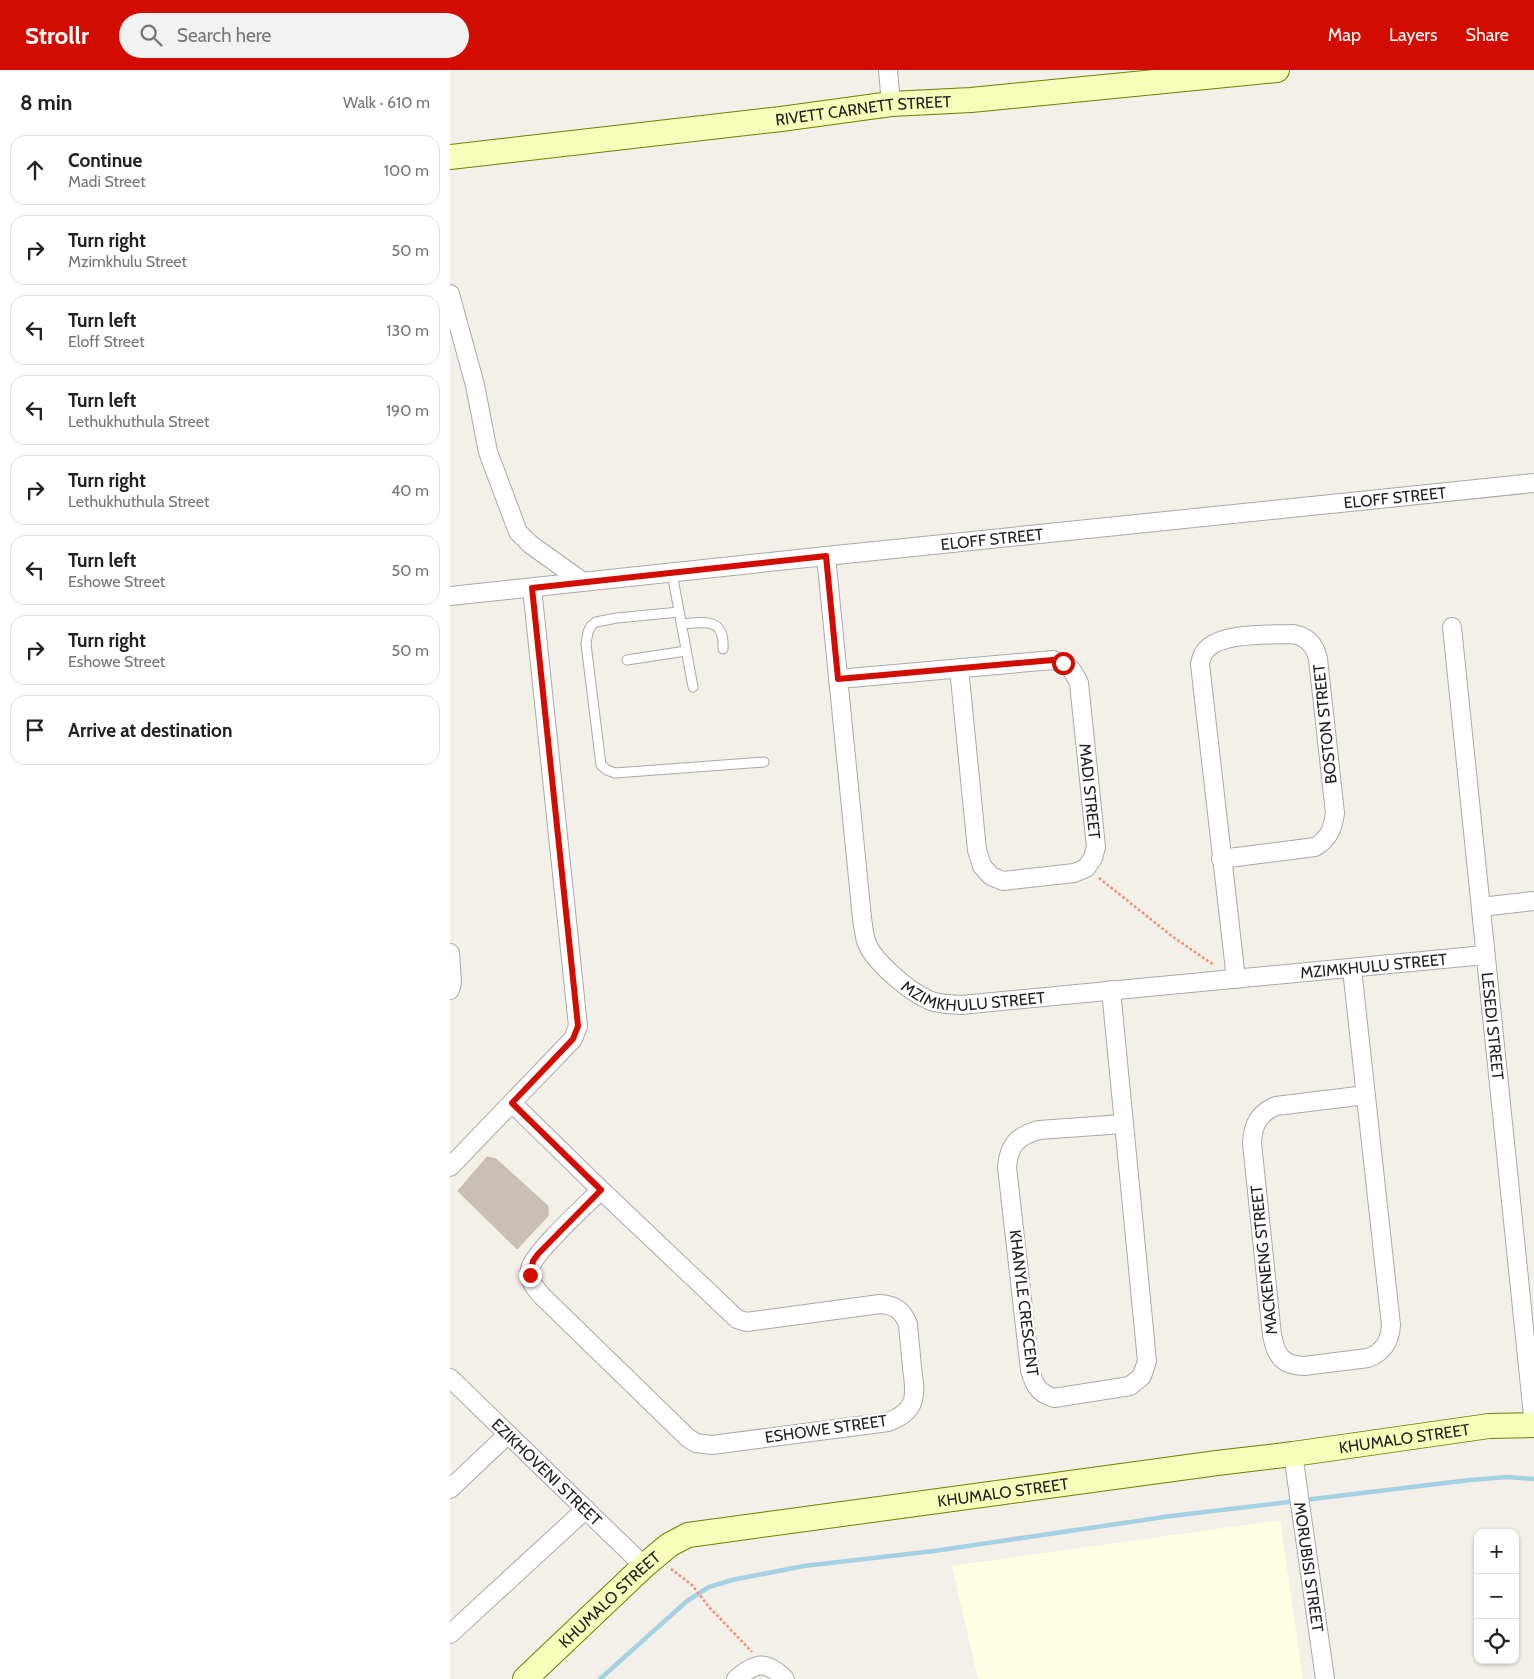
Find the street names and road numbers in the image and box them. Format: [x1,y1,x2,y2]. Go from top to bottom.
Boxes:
street label: RIVETT CARNETT STREET [774,91,952,129]
street label: ELOFF STREET [1343,483,1448,512]
street label: ELOFF STREET [940,524,1045,554]
street label: BOSTON STREET [1309,663,1341,785]
street label: MADI STREET [1076,742,1105,840]
street label: MZIMKHULU STREET [1299,949,1448,982]
street label: LESEDI STREET [1478,971,1508,1081]
street label: MZIMKHULU STREET [898,976,1046,1015]
street label: MACKENENG STREET [1247,1184,1281,1336]
street label: KHANYLE CRESCENT [1006,1229,1042,1378]
street label: ESHOWE STREET [764,1411,889,1447]
street label: EZIKHOVENI STREET [488,1414,606,1530]
street label: KHUMALO STREET [1338,1419,1471,1457]
street label: KHUMALO STREET [936,1474,1070,1510]
street label: MORUBISI STREET [1290,1501,1328,1634]
street label: KHUMALO STREET [555,1547,664,1651]

